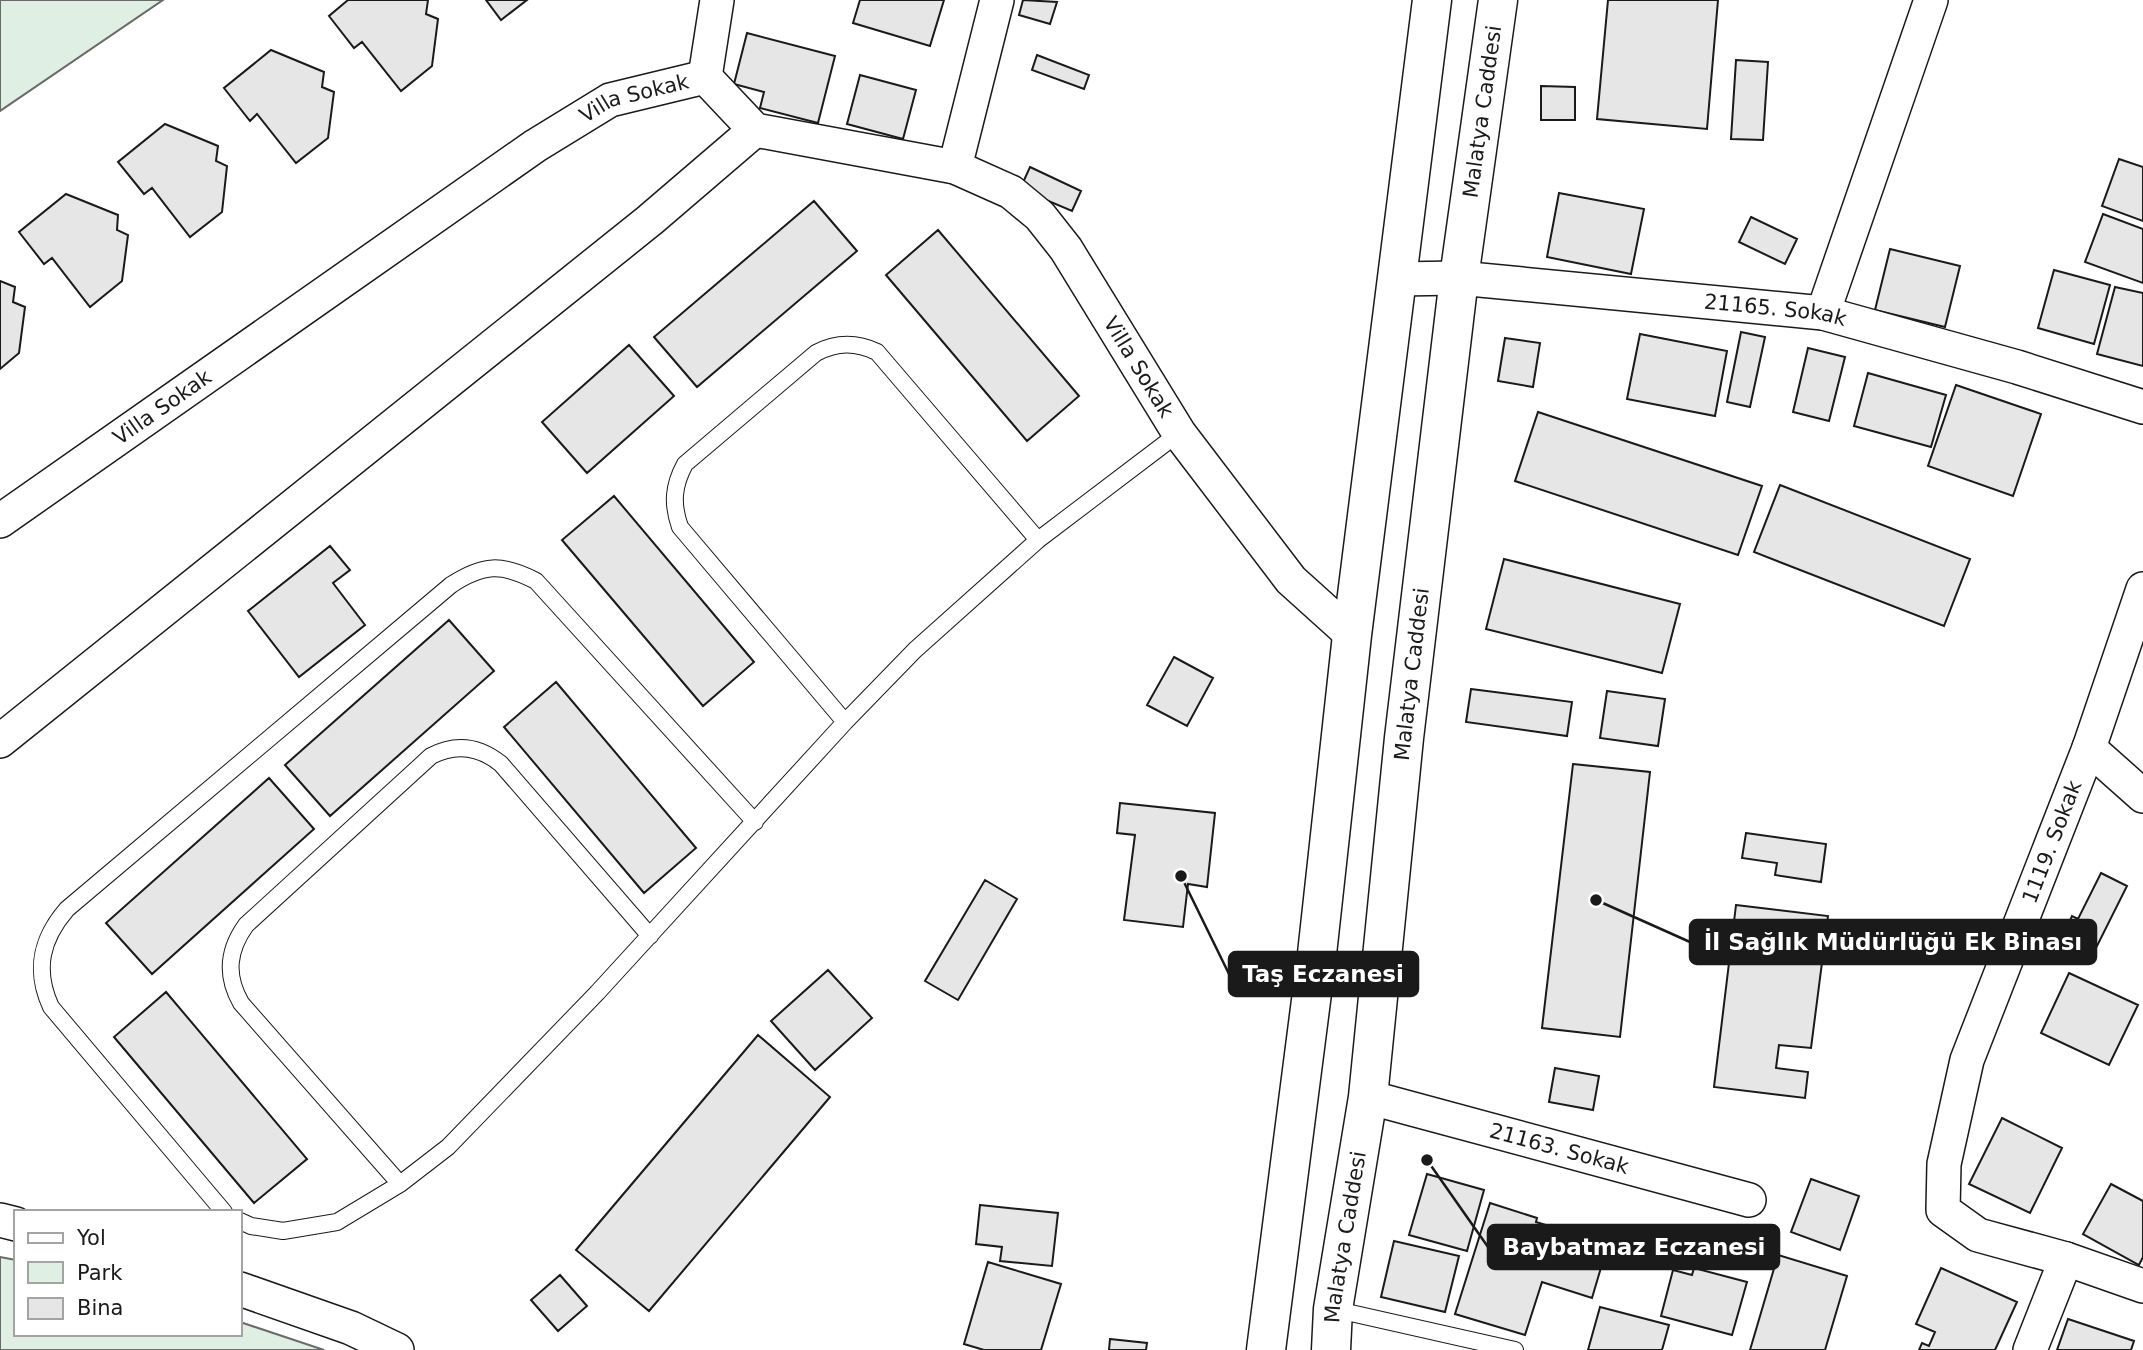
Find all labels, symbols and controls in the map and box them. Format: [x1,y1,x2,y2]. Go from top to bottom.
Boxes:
street label: Malatya Caddesi [1458,24,1506,199]
street label: Villa Sokak [575,69,692,128]
street label: 21165. Sokak [1703,290,1850,331]
street label: Villa Sokak [1099,312,1179,423]
street label: Villa Sokak [109,364,216,450]
street label: Malatya Caddesi [1390,586,1434,762]
street label: 1119. Sokak [2018,776,2087,907]
callout: İl Sağlık Müdürlüğü Ek Binası [1690,920,2096,964]
text: İl Sağlık Müdürlüğü Ek Binası [1704,928,2082,955]
callout: Taş Eczanesi [1229,952,1418,996]
text: Taş Eczanesi [1242,961,1404,987]
street label: 21163. Sokak [1487,1118,1632,1179]
street label: Malatya Caddesi [1320,1149,1371,1324]
legend [14,1210,242,1336]
callout: Baybatmaz Eczanesi [1488,1225,1779,1269]
text: Yol [76,1226,106,1250]
text: Baybatmaz Eczanesi [1503,1234,1766,1260]
text: Park [77,1261,123,1285]
text: Bina [77,1296,123,1320]

